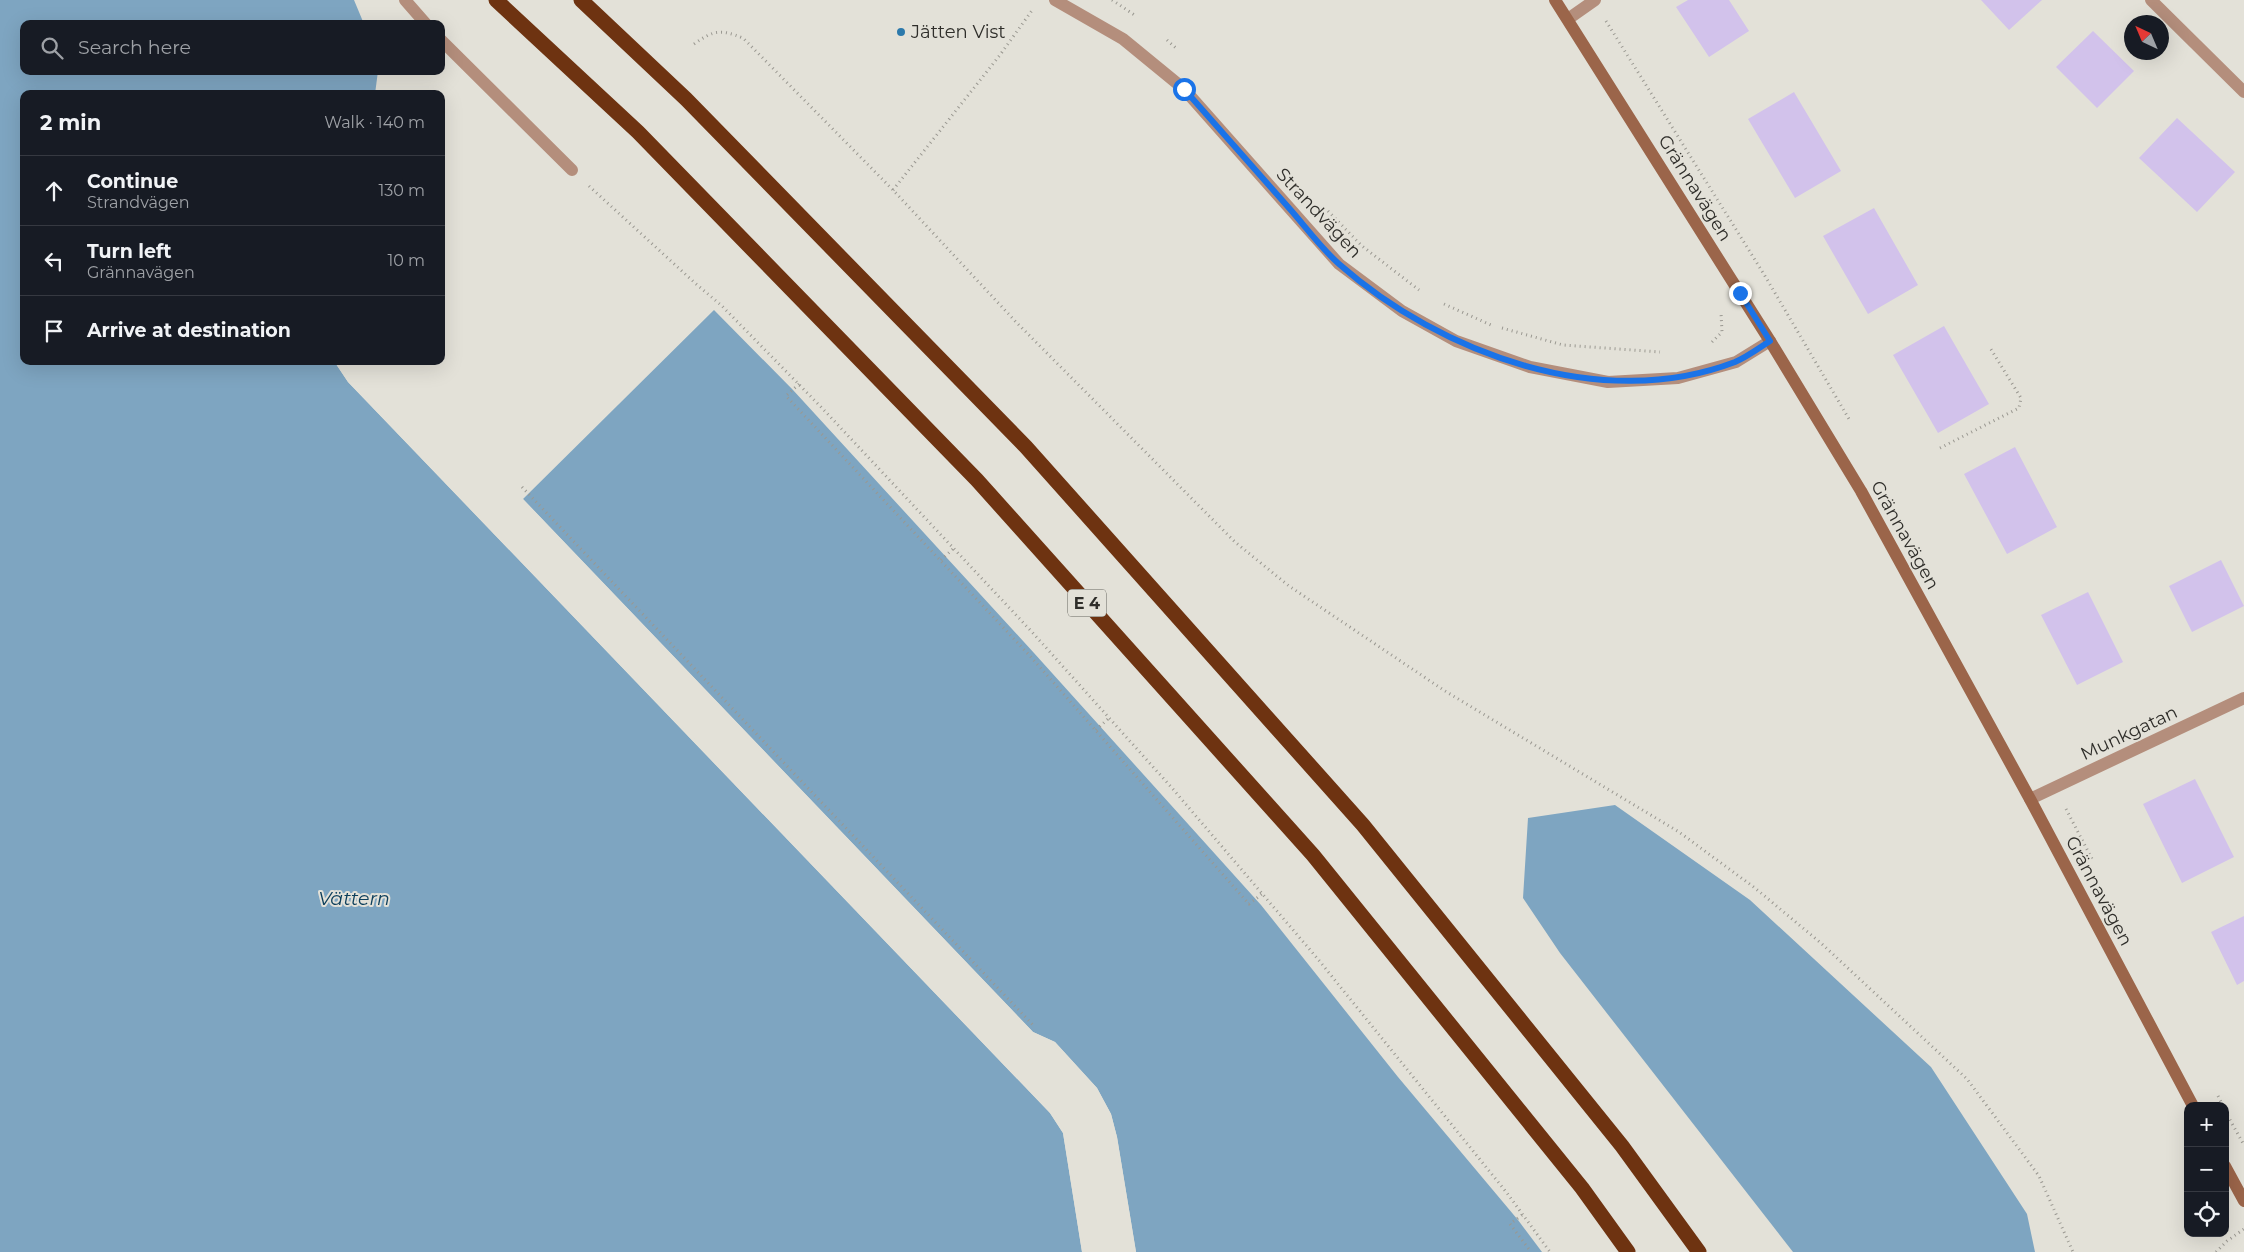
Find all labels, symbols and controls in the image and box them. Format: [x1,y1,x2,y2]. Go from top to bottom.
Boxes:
north arrow [2124,15,2169,60]
search box [20,20,445,75]
place label: Jätten Vist [910,21,1006,43]
marker: Jätten Vist [895,26,907,38]
icon: search [38,34,66,62]
text: Search here [78,36,191,59]
route start [1173,78,1196,101]
text: 2 min [40,110,101,135]
text: Walk · 140 m [324,113,425,132]
street label: Grännavägen [1654,131,1736,245]
street label: Strandvägen [1272,163,1366,263]
text: Continue [87,170,178,193]
icon: ahead [40,177,68,205]
text: 130 m [378,181,425,200]
text: Strandvägen [87,193,189,212]
text: Turn left [87,240,172,263]
icon: left [40,247,68,275]
text: 10 m [387,251,425,270]
text: Grännavägen [87,263,195,282]
route end [1729,282,1752,305]
icon: arrive [40,317,68,345]
text: Arrive at destination [87,319,291,342]
street label: Grännavägen [1866,477,1944,593]
road number: E 4 [1068,590,1106,616]
street label: Munkgatan [2077,701,2181,765]
street label: Grännavägen [2061,832,2137,950]
water label: Vättern [318,887,390,910]
map controls [2184,1102,2229,1237]
button: + [2184,1102,2229,1147]
button: − [2184,1147,2229,1192]
button: locate [2184,1192,2229,1237]

